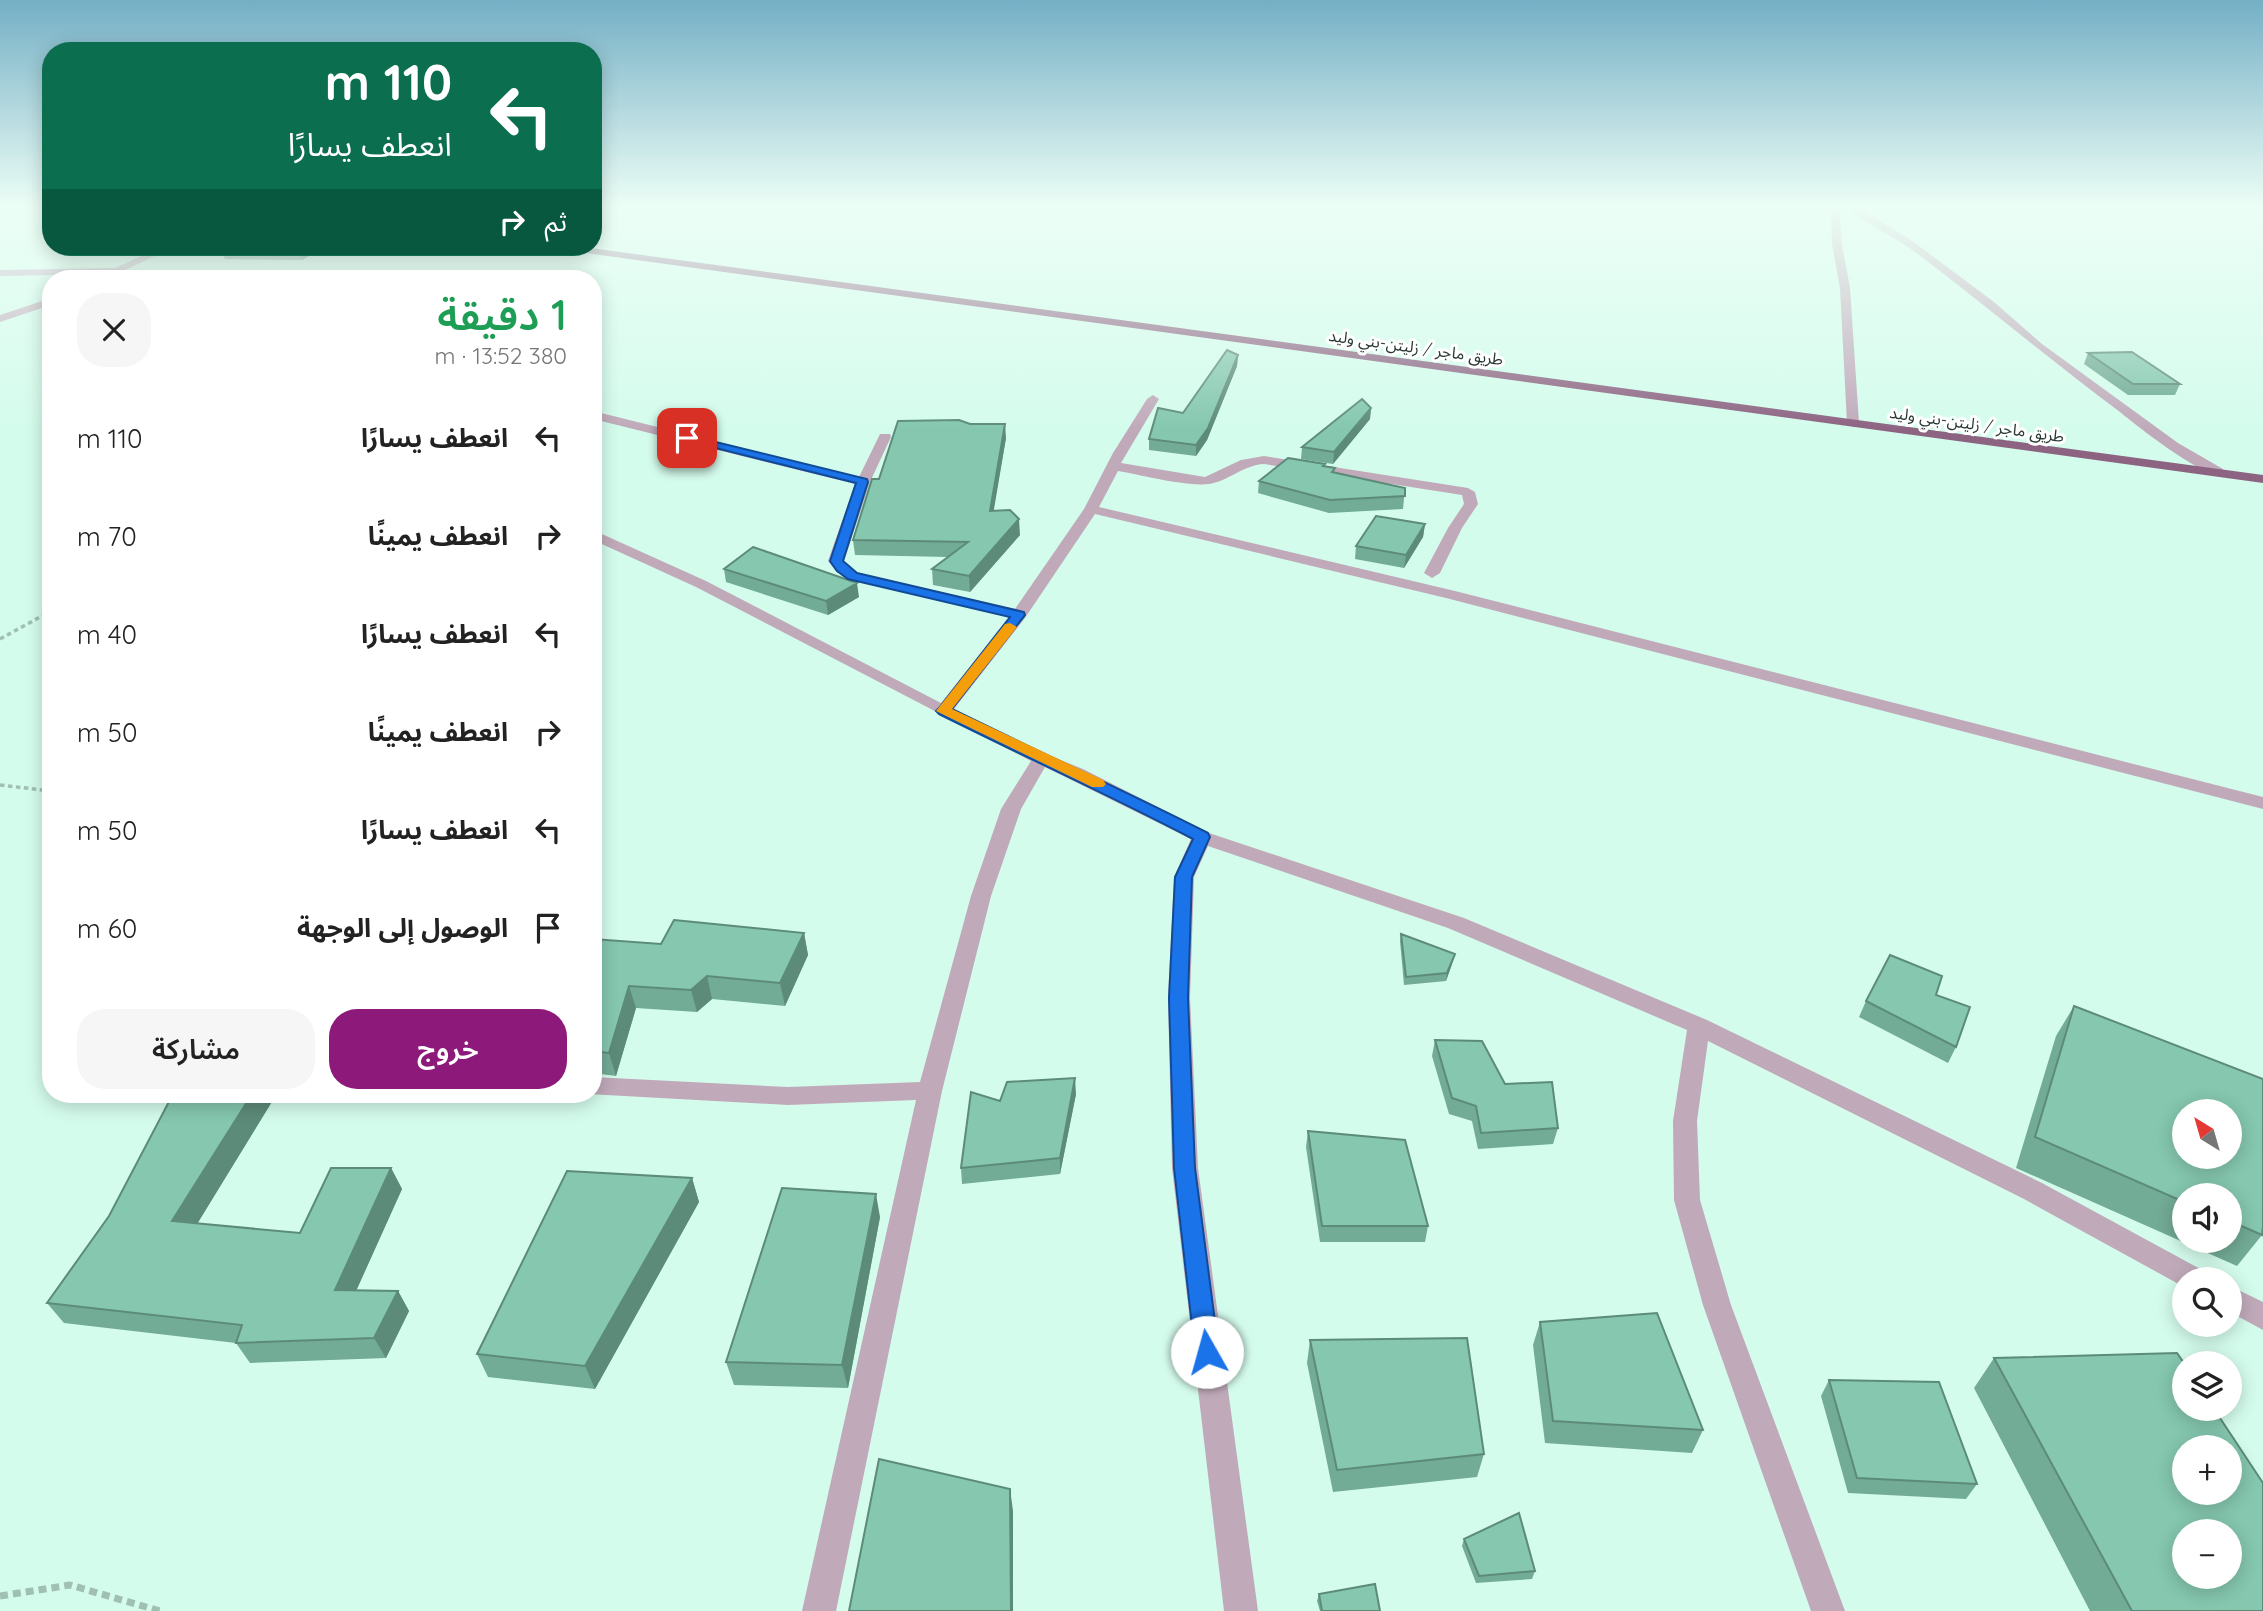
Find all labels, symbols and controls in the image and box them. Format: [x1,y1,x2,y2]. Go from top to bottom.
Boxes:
text: 110 m [325,51,452,112]
icon: left [476,70,567,161]
text: انعطف يسارًا [288,124,452,164]
icon: right [493,203,531,241]
text: ثم [545,205,567,238]
text: 1 دقيقة [437,288,567,341]
button: close [77,293,151,367]
street label: طريق ماجر / زليتن-بني وليد [1327,325,1505,372]
text: 380 m · 13:52 [434,341,567,370]
street label: طريق ماجر / زليتن-بني وليد [1888,402,2066,449]
pin [657,408,717,468]
icon: left [529,419,567,457]
icon: arrive [668,419,706,457]
text: انعطف يسارًا [361,421,508,454]
text: 110 m [77,422,143,455]
icon: right [529,517,567,555]
text: انعطف يمينًا [368,519,508,552]
text: 70 m [77,520,137,553]
icon: left [529,615,567,653]
text: انعطف يسارًا [361,617,508,650]
text: 40 m [77,618,137,651]
icon: right [529,713,567,751]
text: انعطف يمينًا [368,715,508,748]
text: 50 m [77,716,137,749]
icon: left [529,811,567,849]
text: انعطف يسارًا [361,813,508,846]
text: 50 m [77,814,137,847]
icon: arrive [529,909,567,947]
text: الوصول إلى الوجهة [297,911,508,944]
text: 60 m [77,912,137,945]
button: مشاركة [77,1009,315,1089]
button: خروج [329,1009,567,1089]
north arrow [2172,1099,2242,1169]
map controls [2172,1099,2242,1589]
button: sound [2172,1183,2242,1253]
button: search [2172,1267,2242,1337]
position arrow [1170,1315,1244,1389]
button: layers [2172,1351,2242,1421]
button: + [2172,1435,2242,1505]
button: − [2172,1519,2242,1589]

